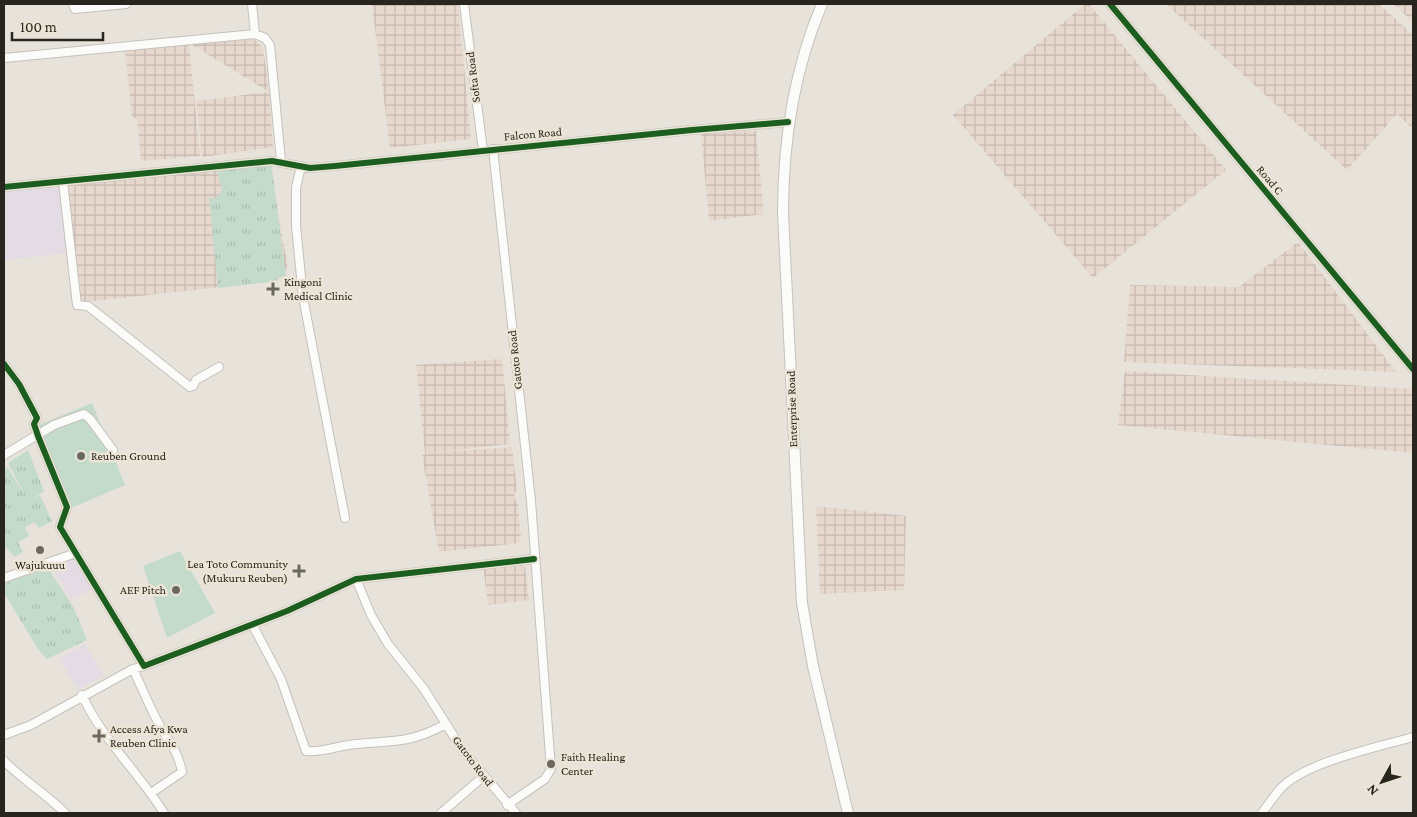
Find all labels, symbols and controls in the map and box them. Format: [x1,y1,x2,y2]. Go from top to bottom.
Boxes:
scale bar [12,10,104,42]
text: 100 m [20,19,57,35]
street label: Softa Road [463,50,483,103]
street label: Falcon Road [503,124,563,144]
street label: Road C [1254,163,1286,197]
place label: Kingoni Medical Clinic [284,275,353,303]
marker: Kingoni Medical Clinic [266,282,280,296]
street label: Gatoto Road [505,329,525,390]
street label: Enterprise Road [784,370,800,448]
place label: Reuben Ground [91,449,167,463]
marker: Reuben Ground [75,450,87,462]
marker: Wajukuuu [34,544,46,556]
place label: Lea Toto Community (Mukuru Reuben) [187,557,288,585]
place label: Wajukuuu [15,558,66,572]
marker: Lea Toto Community (Mukuru Reuben) [292,564,306,578]
place label: AEF Pitch [120,583,167,597]
marker: AEF Pitch [170,584,182,596]
place label: Access Afya Kwa Reuben Clinic [110,722,188,750]
marker: Access Afya Kwa Reuben Clinic [92,729,106,743]
street label: Gatoto Road [450,733,497,789]
place label: Faith Healing Center [561,750,625,778]
north arrow [1357,757,1407,807]
marker: Faith Healing Center [545,758,557,770]
text: N [1363,781,1381,799]

